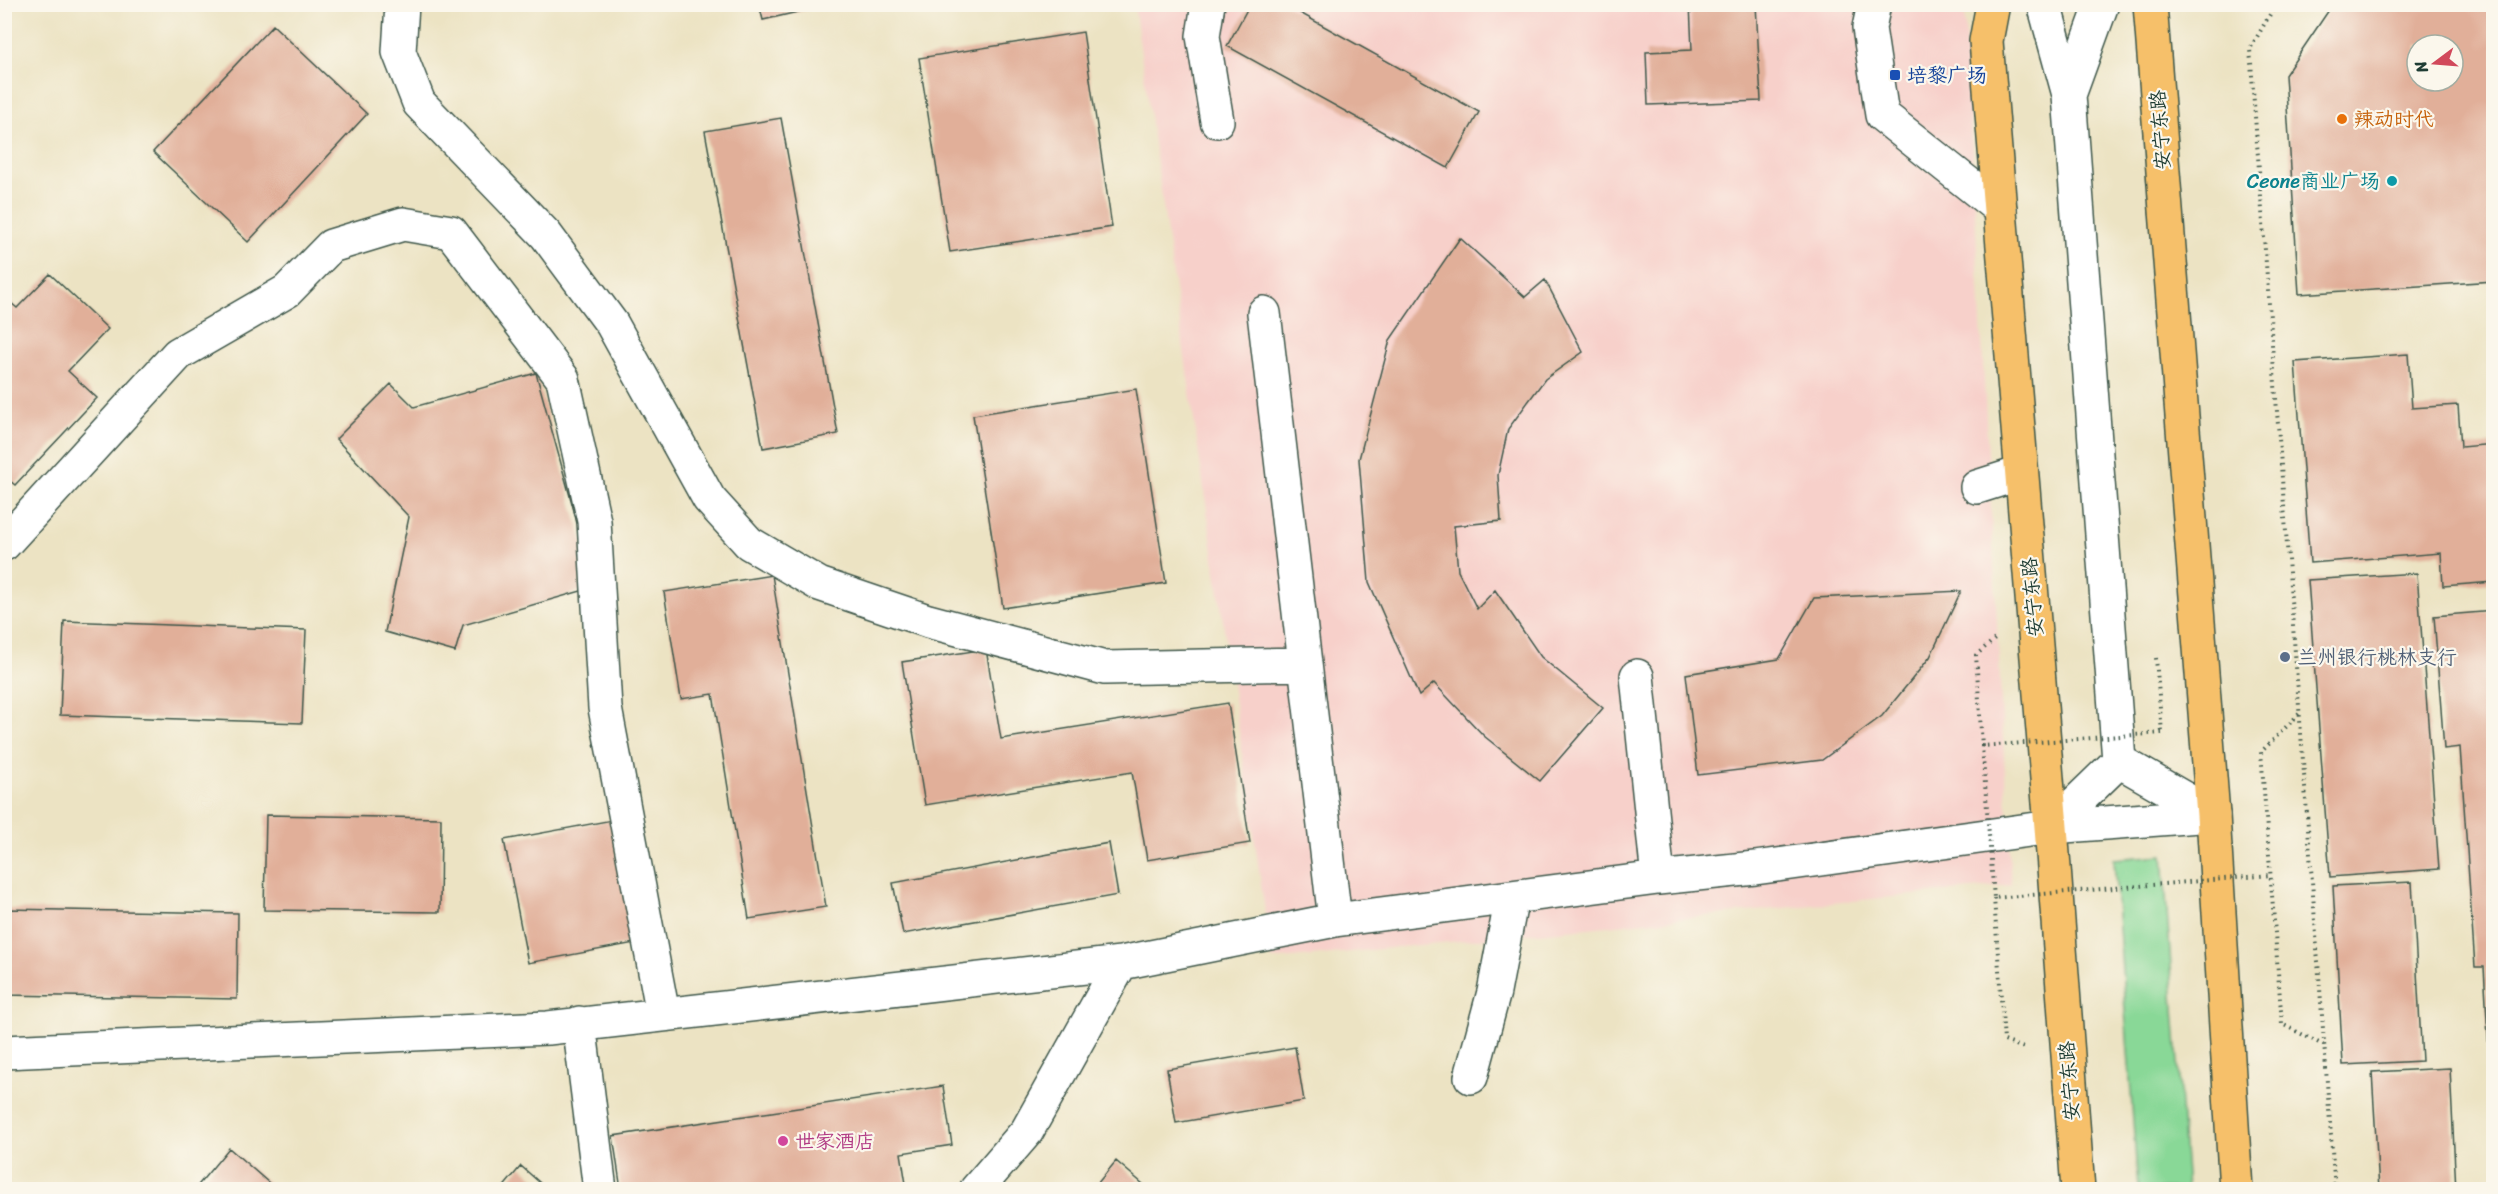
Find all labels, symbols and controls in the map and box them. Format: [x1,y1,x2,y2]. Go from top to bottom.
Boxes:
north arrow [2405,33,2465,93]
text: N [2405,57,2437,77]
place label: 培黎广场 [1907,58,1987,93]
marker: 培黎广场 [1888,68,1902,82]
street label: 安宁东路 [2140,88,2181,171]
place label: 辣动时代 [2354,102,2434,137]
marker: 辣动时代 [2335,112,2349,126]
place label: Ceone商业广场 [2247,164,2380,199]
marker: Ceone商业广场 [2385,174,2399,188]
street label: 安宁东路 [2011,555,2053,638]
place label: 兰州银行桃林支行 [2297,640,2457,675]
marker: 兰州银行桃林支行 [2278,650,2292,664]
street label: 安宁东路 [2049,1039,2090,1122]
place label: 世家酒店 [795,1124,875,1159]
marker: 世家酒店 [776,1134,790,1148]

